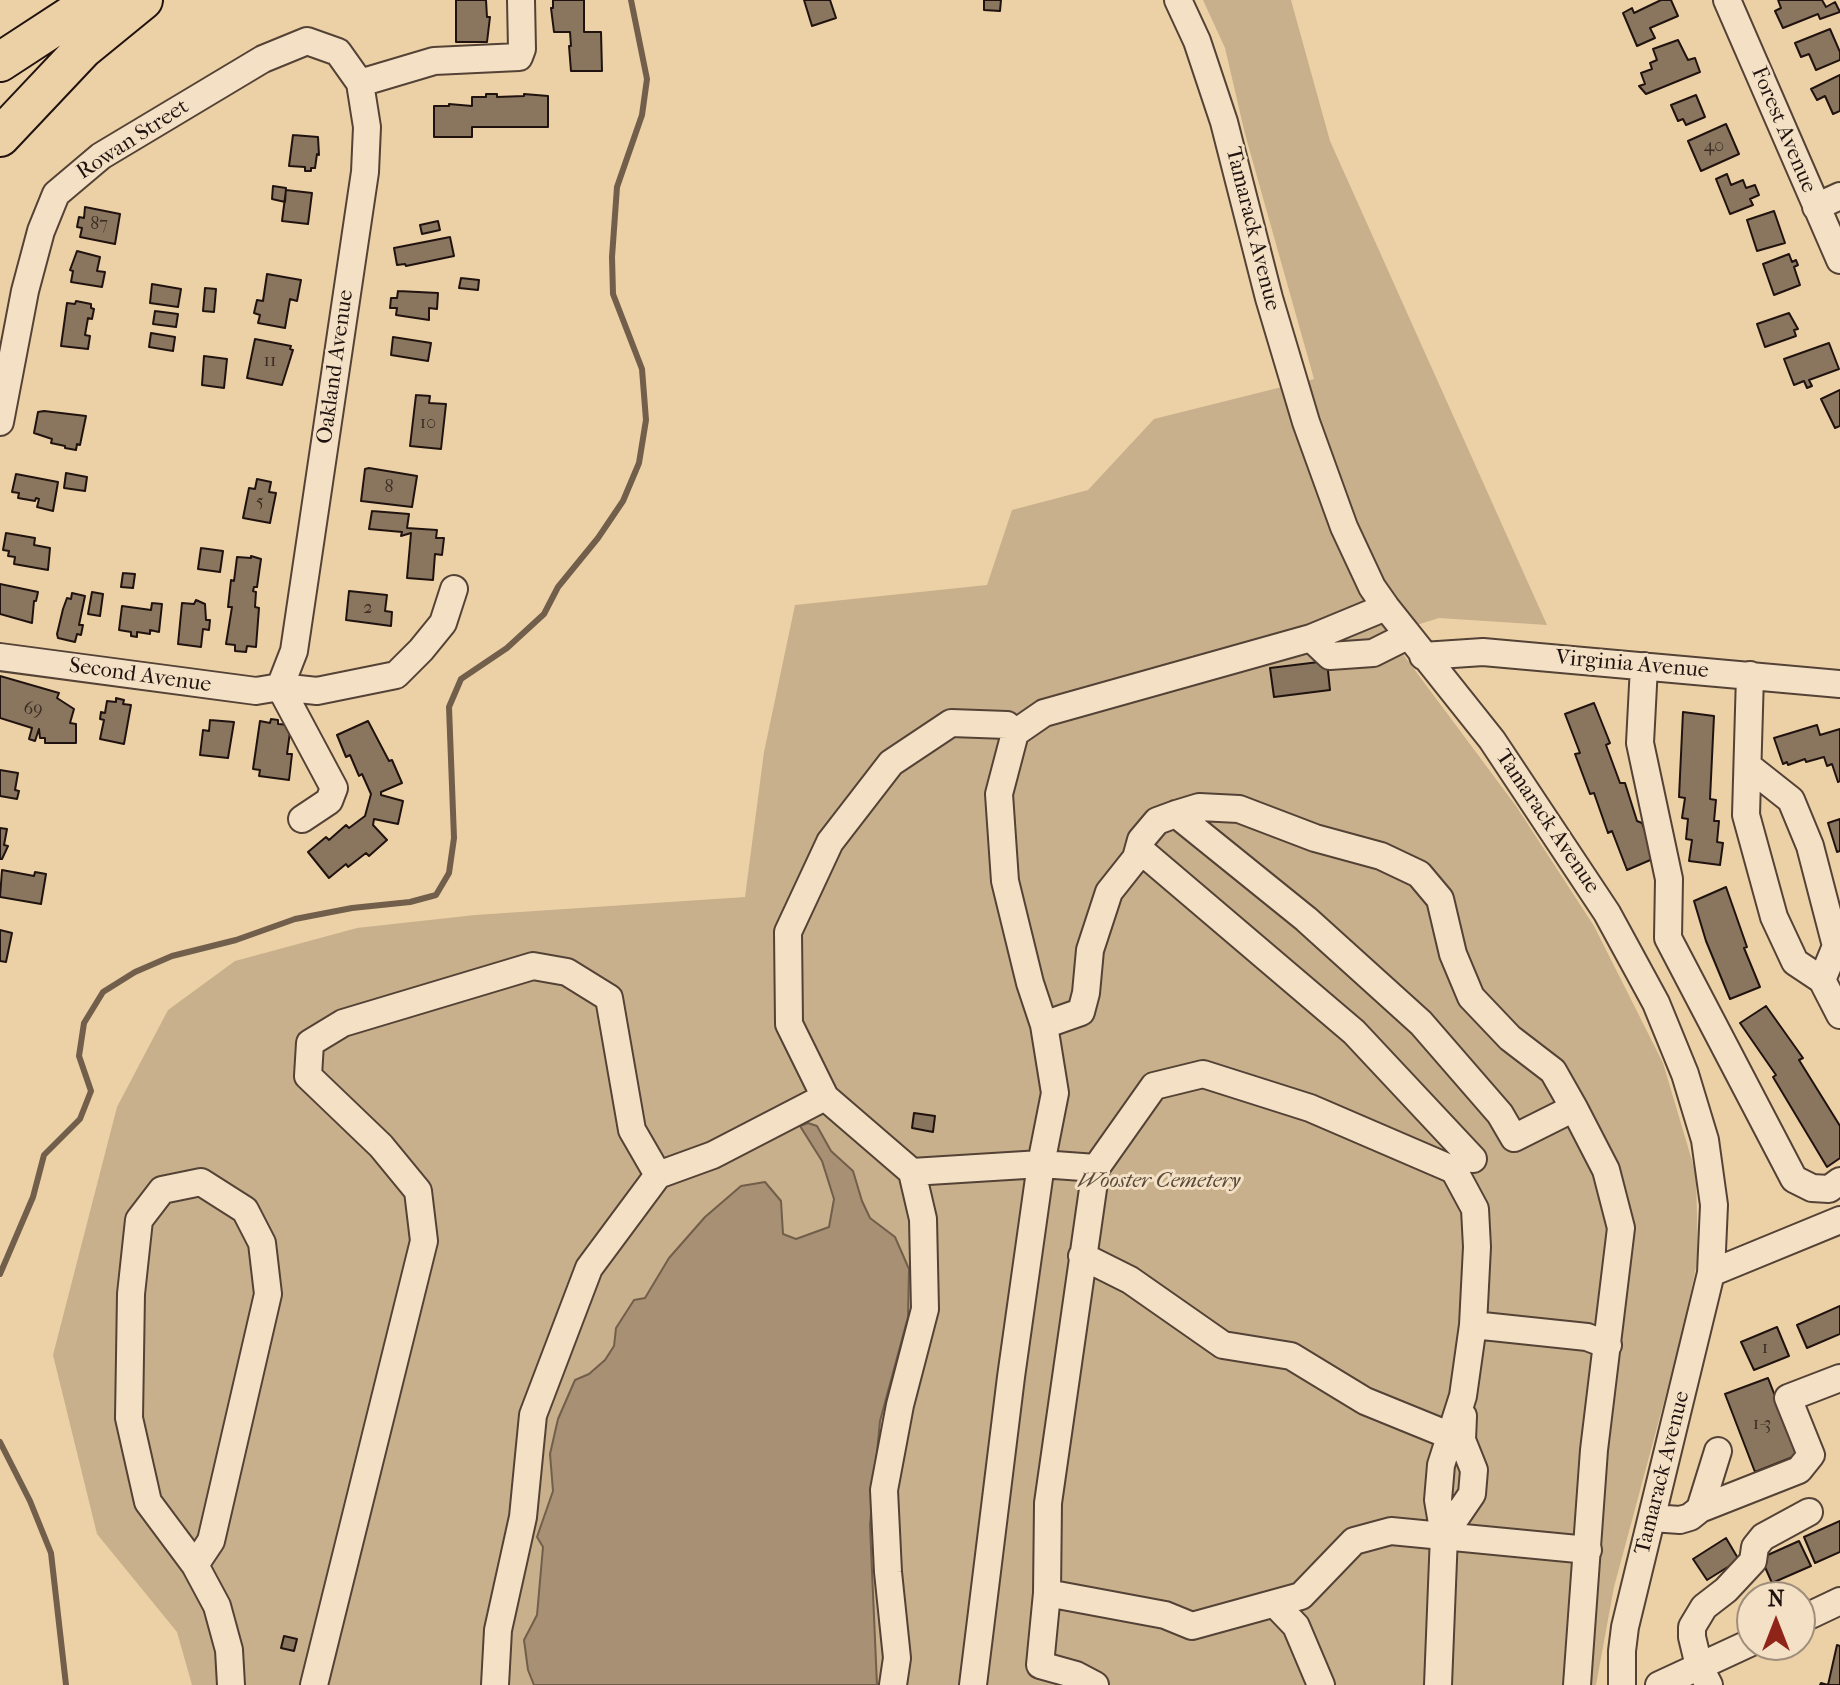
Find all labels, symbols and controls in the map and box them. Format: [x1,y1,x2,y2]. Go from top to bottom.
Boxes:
street label: Forest Avenue [1745,63,1821,197]
street label: Rowan Street [72,94,194,186]
house number: 40 [1704,136,1724,158]
street label: Tamarack Avenue [1219,144,1285,314]
house number: 87 [90,214,108,236]
street label: Oakland Avenue [312,288,360,446]
house number: 11 [264,351,276,373]
house number: 10 [420,413,436,435]
house number: 8 [384,477,394,499]
house number: 5 [256,492,264,514]
house number: 2 [363,598,373,620]
street label: Virginia Avenue [1554,645,1710,685]
street label: Second Avenue [67,653,213,699]
house number: 69 [23,699,43,721]
street label: Tamarack Avenue [1489,745,1605,899]
park label: Wooster Cemetery [1078,1169,1240,1195]
house number: 1 [1762,1338,1768,1360]
street label: Tamarack Avenue [1630,1388,1696,1558]
house number: 1-3 [1753,1414,1771,1436]
north arrow [1736,1581,1816,1661]
text: N [1768,1586,1784,1612]

